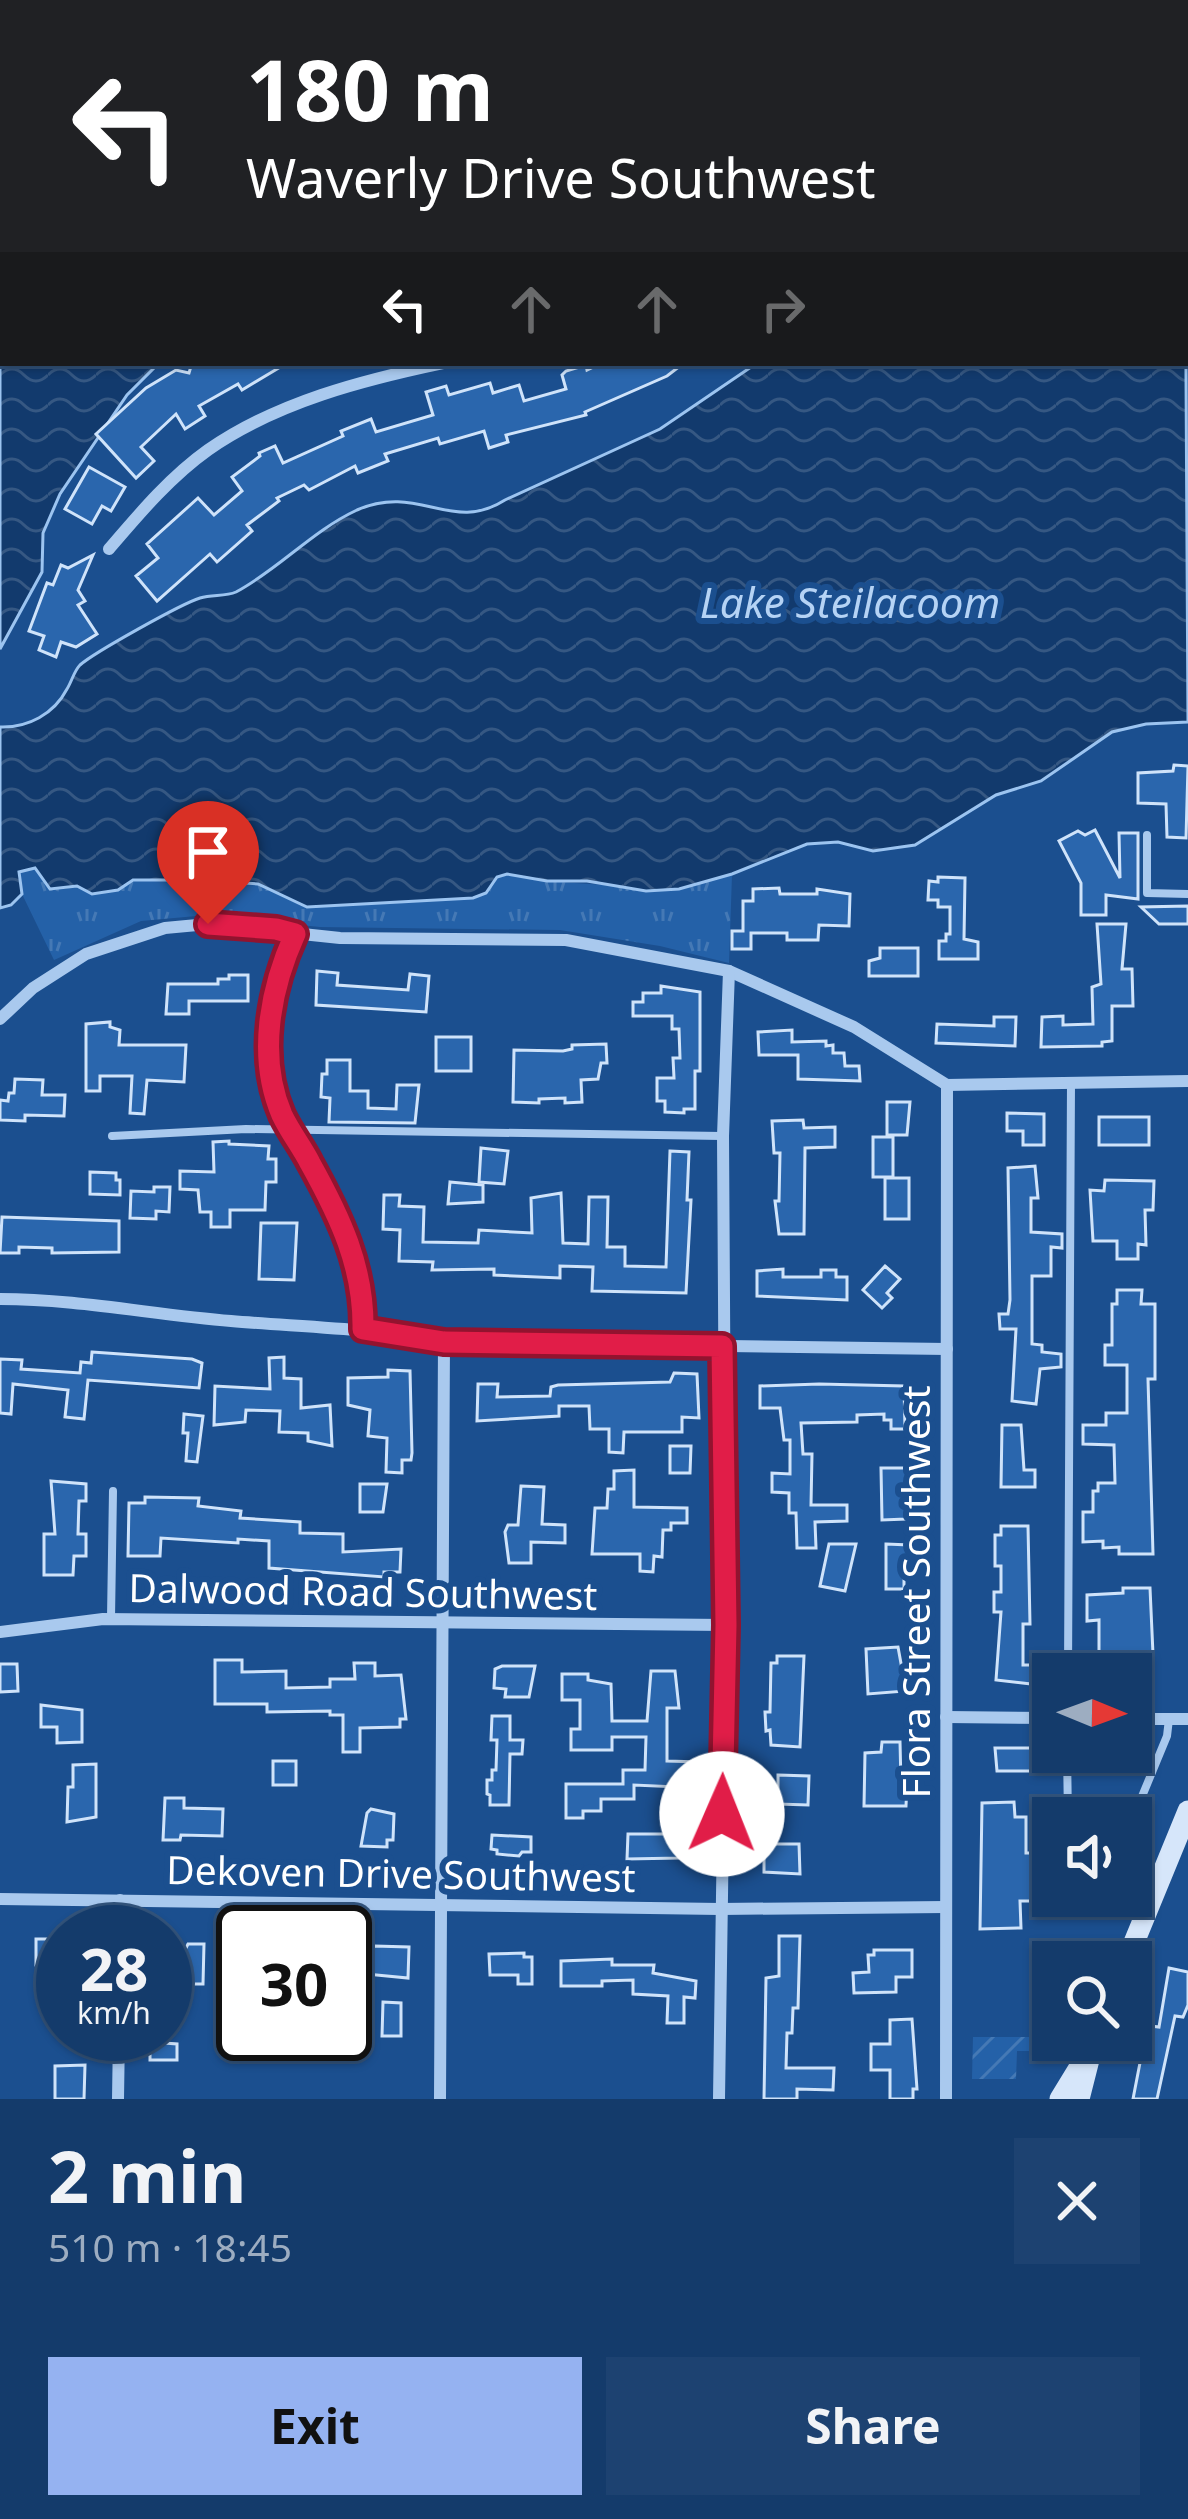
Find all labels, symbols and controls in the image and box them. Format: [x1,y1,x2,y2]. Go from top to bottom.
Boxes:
text: 180 m [246,31,494,146]
icon: left [48,48,204,204]
text: Waverly Drive Southwest [246,140,876,214]
icon: left [372,276,438,342]
icon: ahead [498,276,564,342]
icon: ahead [624,276,690,342]
icon: right [750,276,816,342]
water label: Lake Steilacoom [700,573,1000,630]
pin [157,801,259,924]
icon: arrive [175,819,241,885]
street label: Flora Street Southwest [888,1386,941,1798]
street label: Dalwood Road Southwest [128,1560,598,1621]
north arrow [1032,1653,1152,1773]
map controls [1032,1653,1152,2061]
position arrow [659,1751,785,1877]
button: sound [1032,1797,1152,1917]
street label: Dekoven Drive Southwest [166,1842,636,1903]
speed limit sign: 30 [216,1905,372,2061]
text: 28 [80,1927,148,2009]
button: search [1032,1941,1152,2061]
text: km/h [77,1992,151,2033]
text: 2 min [48,2126,246,2224]
button: close [1014,2138,1140,2264]
text: 510 m · 18:45 [48,2220,292,2273]
button: Exit [48,2357,582,2495]
button: Share [606,2357,1140,2495]

